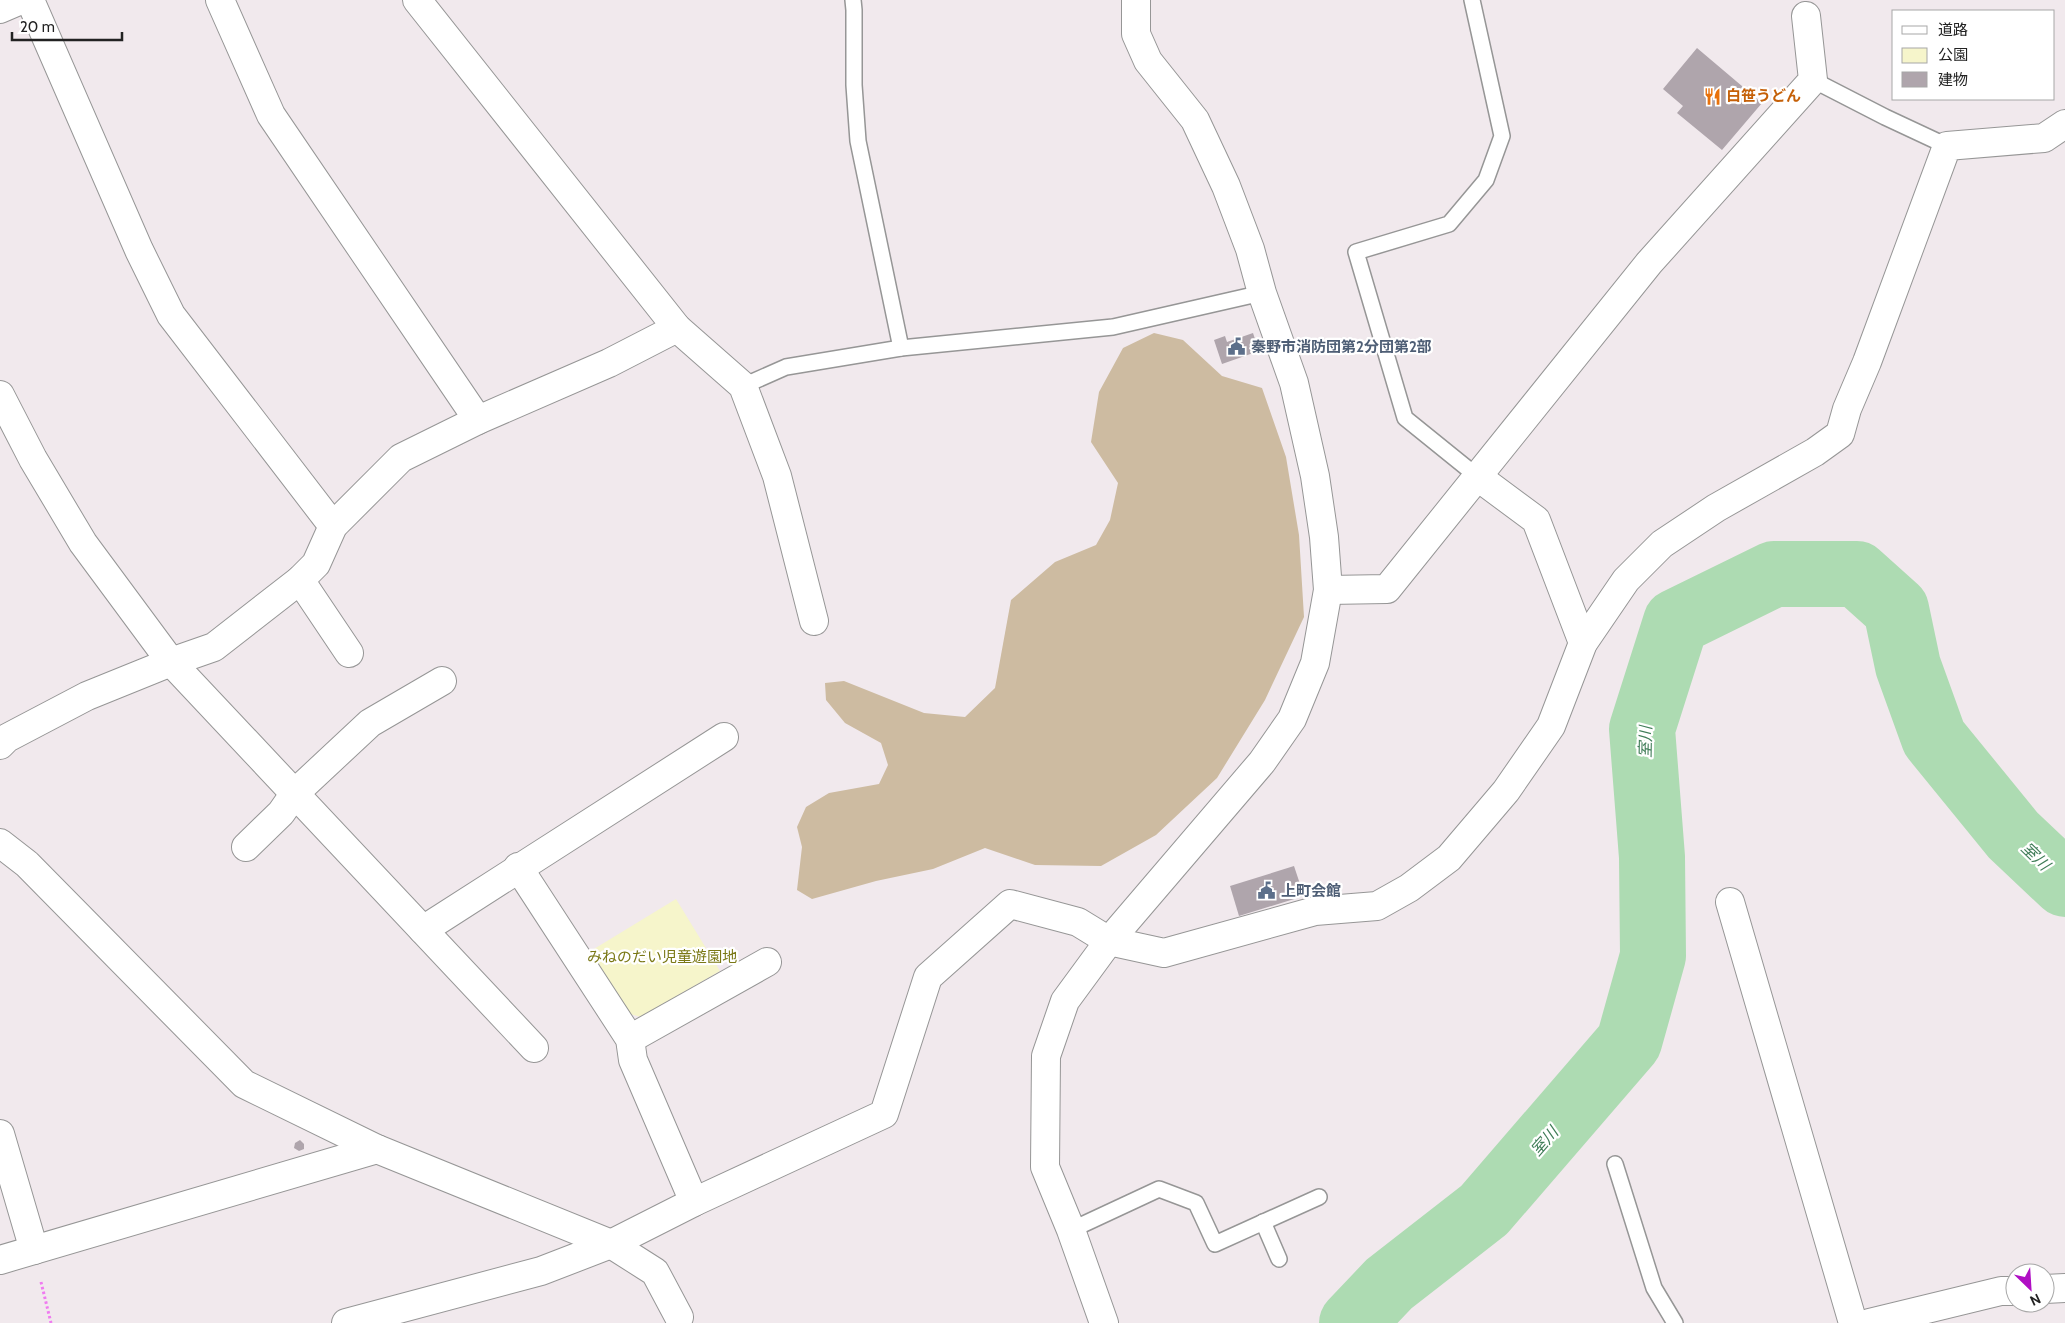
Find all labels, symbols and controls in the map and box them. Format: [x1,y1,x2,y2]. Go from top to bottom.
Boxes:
scale bar [12,10,122,42]
legend [1892,10,2055,100]
text: 20 m [20,18,55,36]
text: 道路 [1938,21,1968,39]
text: 公園 [1938,46,1968,64]
text: 建物 [1938,71,1968,89]
restaurant icon: 白笹うどん [1702,86,1722,106]
place label: 白笹うどん [1726,87,1801,105]
public building icon: 秦野市消防団第2分団第2部 [1227,337,1247,357]
place label: 秦野市消防団第2分団第2部 [1251,338,1432,356]
water label: 室川 [1636,724,1655,758]
water label: 室川 [2018,838,2055,876]
public building icon: 上町会館 [1257,881,1277,901]
place label: 上町会館 [1281,882,1341,900]
park label: みねのだい児童遊園地 [587,948,737,966]
water label: 室川 [1527,1122,1563,1160]
north arrow [2005,1263,2055,1313]
text: N [2027,1290,2044,1310]

